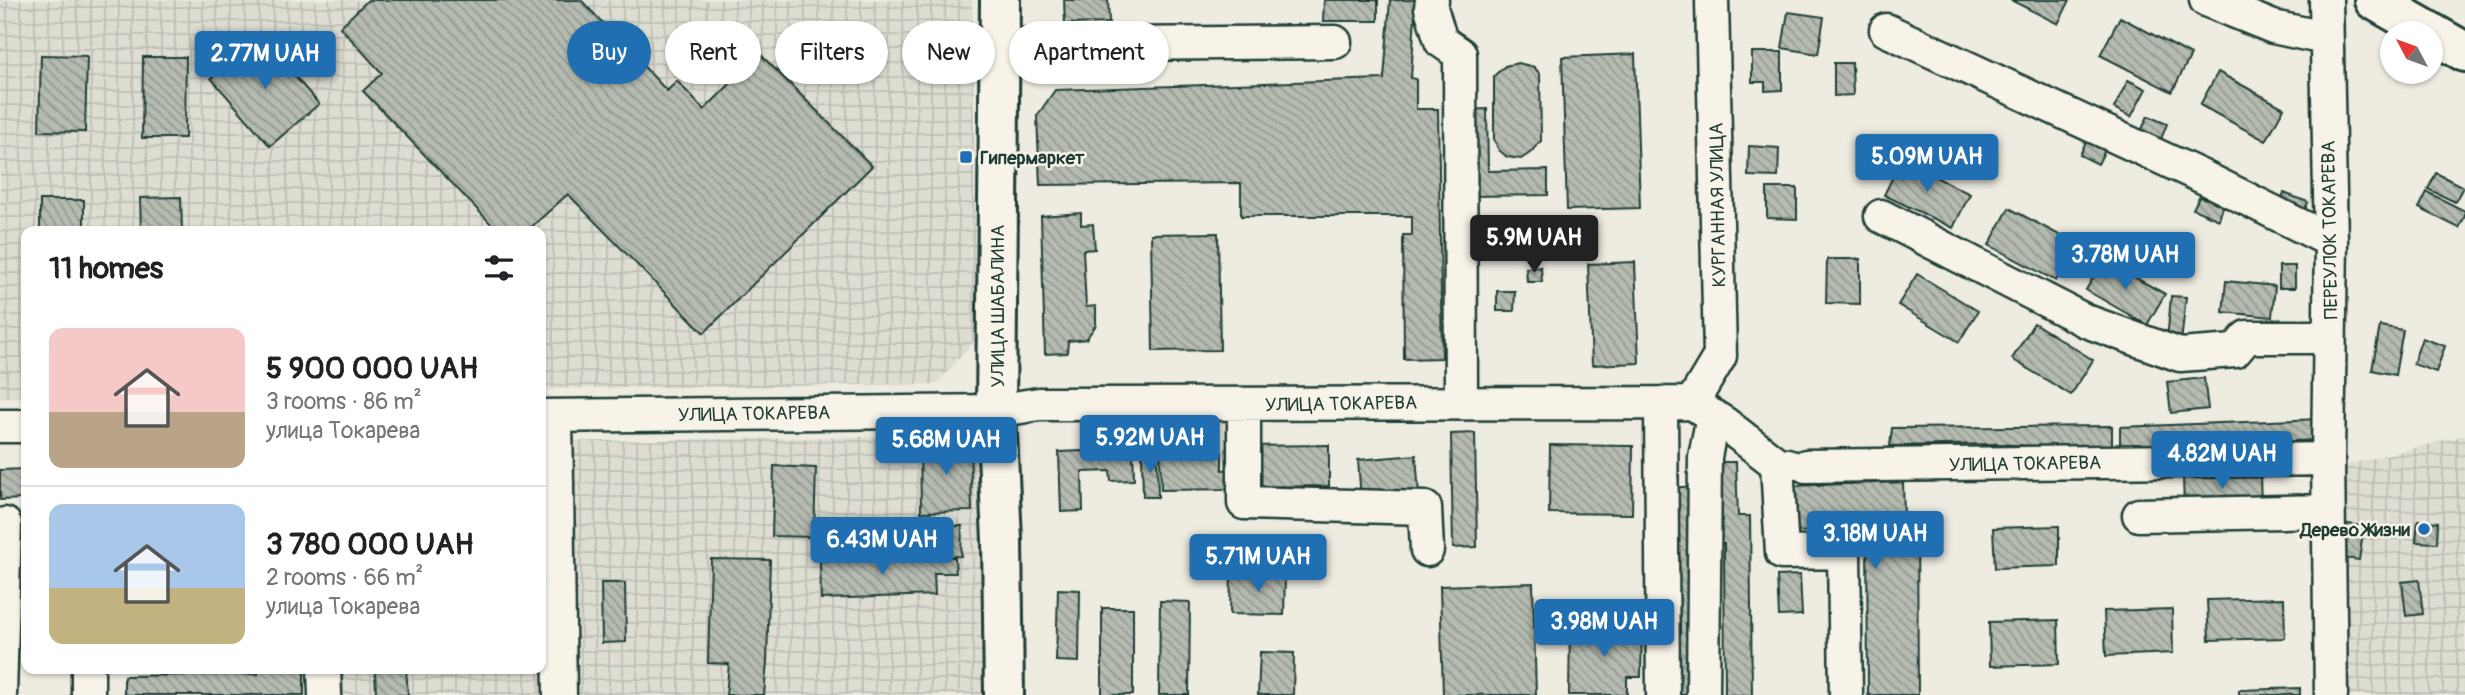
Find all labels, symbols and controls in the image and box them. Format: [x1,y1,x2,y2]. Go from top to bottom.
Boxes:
chip: Buy [567,21,651,84]
chip: Rent [665,21,761,84]
chip: Filters [775,21,888,84]
chip: New [902,21,995,84]
chip: Apartment [1009,21,1169,84]
north arrow [2380,21,2443,84]
map controls [2380,21,2443,84]
pin: 2.77M UAH [185,32,345,91]
text: 2.77M UAH [211,39,319,68]
street label: КУРГАННАЯ УЛИЦА [1705,122,1731,288]
pin: 5.09M UAH [1847,134,2007,194]
street label: ПЕРЕУЛОК ТОКАРЕВА [2316,140,2344,320]
text: 5.09M UAH [1871,142,1983,171]
place label: Гипермаркет [980,146,1085,170]
marker: Гипермаркет [958,149,974,165]
pin: 5.9M UAH [1462,216,1606,275]
text: 5.9M UAH [1486,223,1582,252]
street label: УЛИЦА ШАБАЛИНА [986,225,1010,387]
pin: 3.78M UAH [2045,232,2205,292]
text: 3.78M UAH [2071,240,2179,269]
icon: filters [480,249,518,287]
text: 11 homes [49,250,163,287]
text: 5 900 000 UAH [266,350,478,387]
icon: home [105,356,189,440]
text: 3 rooms · 86 m² [266,387,422,416]
street label: УЛИЦА ТОКАРЕВА [1265,391,1417,417]
street label: УЛИЦА ТОКАРЕВА [678,401,830,427]
text: улица Токарева [266,416,420,445]
pin: 5.92M UAH [1070,416,1230,475]
pin: 5.68M UAH [866,418,1026,477]
text: 5.92M UAH [1096,423,1204,452]
text: 5.68M UAH [892,425,1000,454]
pin: 4.82M UAH [2142,432,2302,491]
text: 4.82M UAH [2167,439,2277,468]
street label: УЛИЦА ТОКАРЕВА [1949,451,2101,477]
pin: 3.18M UAH [1795,512,1955,571]
pin: 6.43M UAH [802,518,962,577]
place label: Дерево Жизни [2299,518,2411,542]
text: 3.18M UAH [1823,519,1927,548]
marker: Дерево Жизни [2416,521,2432,537]
text: 6.43M UAH [827,525,937,554]
text: 3 780 000 UAH [266,526,474,563]
icon: home [105,532,189,616]
pin: 5.71M UAH [1178,534,1338,594]
text: 5.71M UAH [1206,542,1310,571]
text: 2 rooms · 66 m² [266,563,423,592]
text: улица Токарева [266,592,420,621]
pin: 3.98M UAH [1524,600,1684,659]
text: 3.98M UAH [1550,607,1658,636]

